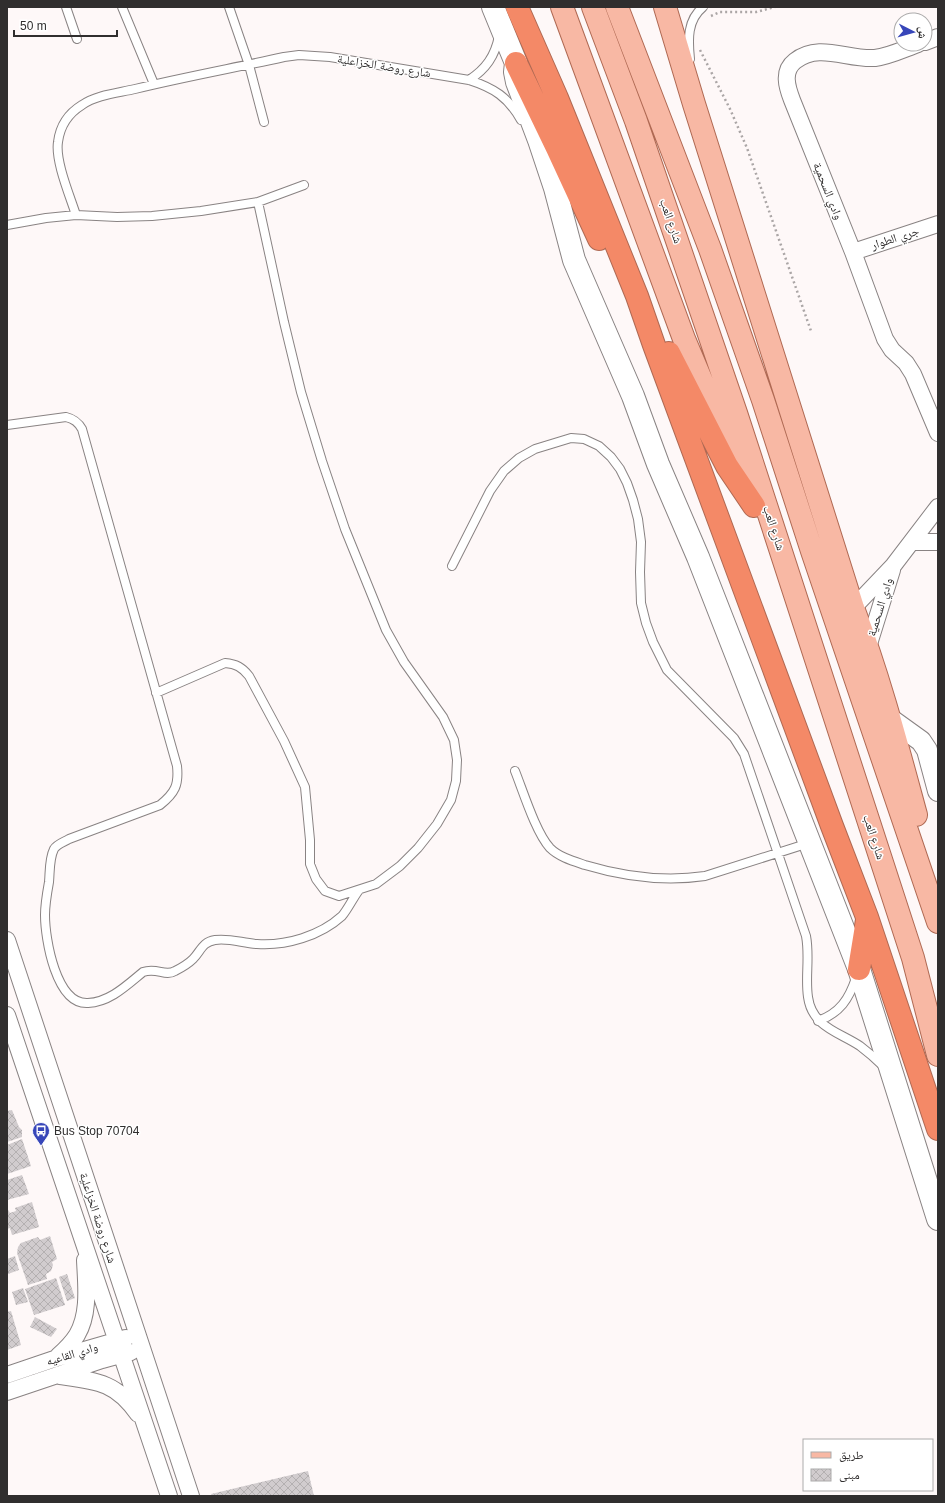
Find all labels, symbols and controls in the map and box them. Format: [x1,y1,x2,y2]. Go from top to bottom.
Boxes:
scale bar [14,12,117,38]
north arrow [893,12,933,52]
text: 50 m [20,19,47,33]
text: ش [914,26,930,40]
street label: شارع روضة الخزاعلية [336,52,432,81]
street label: وادي السحمية [807,160,846,223]
street label: شارع العب [656,197,685,246]
street label: جري الطوار [868,224,922,255]
street label: شارع العب [759,504,788,553]
street label: وادي السحمية [864,576,898,639]
street label: شارع العب [859,813,888,862]
bus stop icon: Bus Stop 70704 [31,1121,51,1146]
place label: Bus Stop 70704 [54,1124,140,1138]
street label: شارع روضة الخزاعلية [76,1171,119,1265]
street label: وادي القاعيه [45,1340,100,1371]
legend [803,1439,933,1491]
text: طريق [839,1448,864,1462]
text: مبنى [839,1468,860,1482]

